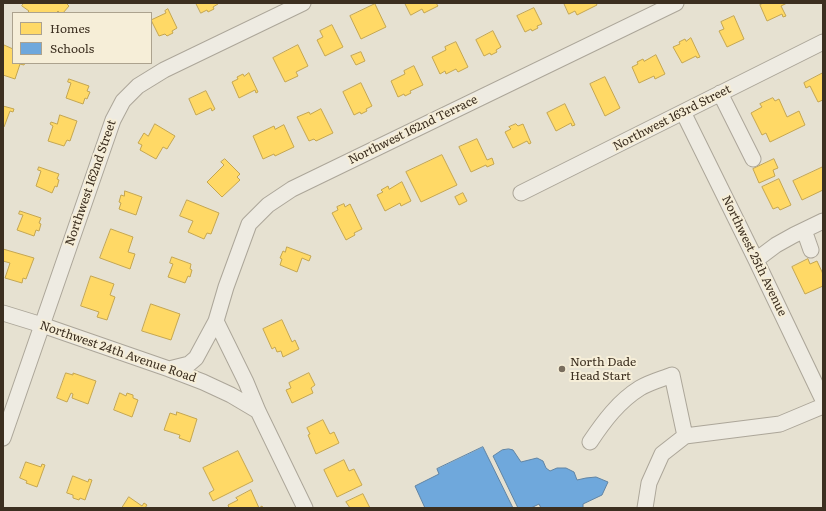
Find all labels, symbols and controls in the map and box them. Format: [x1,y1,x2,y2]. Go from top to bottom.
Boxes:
legend [12,12,152,64]
text: Homes [50,19,90,37]
text: Schools [50,39,94,57]
street label: Northwest 163rd Street [611,82,733,154]
street label: Northwest 162nd Terrace [346,92,480,168]
street label: Northwest 162nd Street [63,118,119,248]
street label: Northwest 25th Avenue [718,193,790,319]
street label: Northwest 24th Avenue Road [38,318,198,386]
place label: North Dade Head Start [570,355,636,383]
marker: North Dade Head Start [557,364,567,374]

